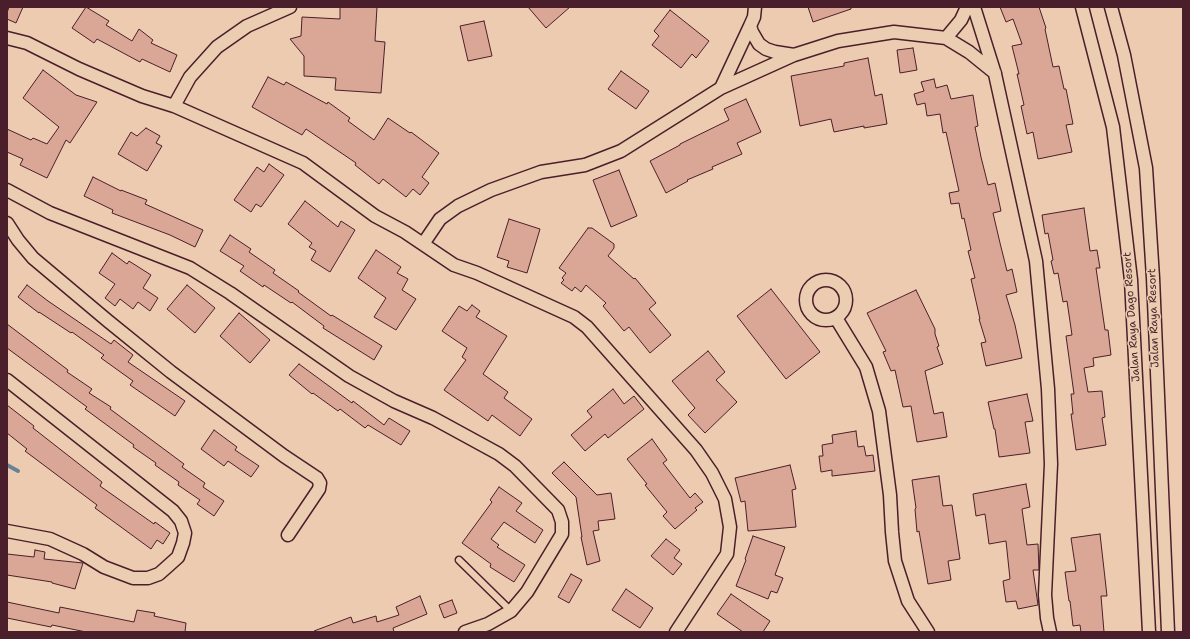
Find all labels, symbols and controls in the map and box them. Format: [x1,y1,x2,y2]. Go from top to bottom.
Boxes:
street label: Jalan Raya Dago Resort [1121,251,1143,383]
street label: Jalan Raya Resort [1146,268,1162,368]

